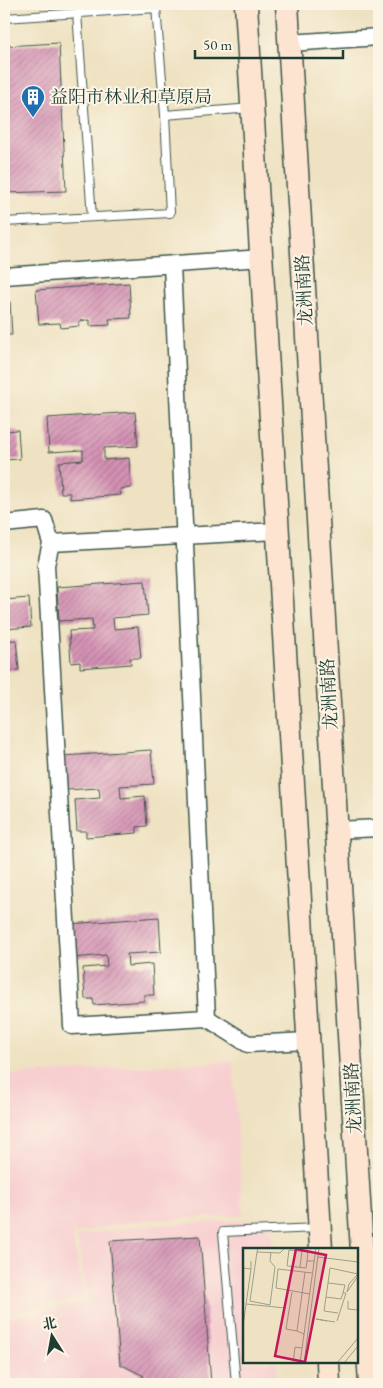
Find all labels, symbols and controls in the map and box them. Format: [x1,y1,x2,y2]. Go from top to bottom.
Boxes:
scale bar [195,28,343,60]
text: 50 m [203,35,232,54]
building icon: 益阳市林业和草原局 [20,84,46,118]
place label: 益阳市林业和草原局 [50,85,212,108]
street label: 龙洲南路 [290,253,317,327]
street label: 龙洲南路 [315,657,342,731]
street label: 龙洲南路 [339,1061,366,1135]
inset map [243,1248,358,1363]
north arrow [28,1310,78,1360]
text: 北 [41,1313,58,1333]

